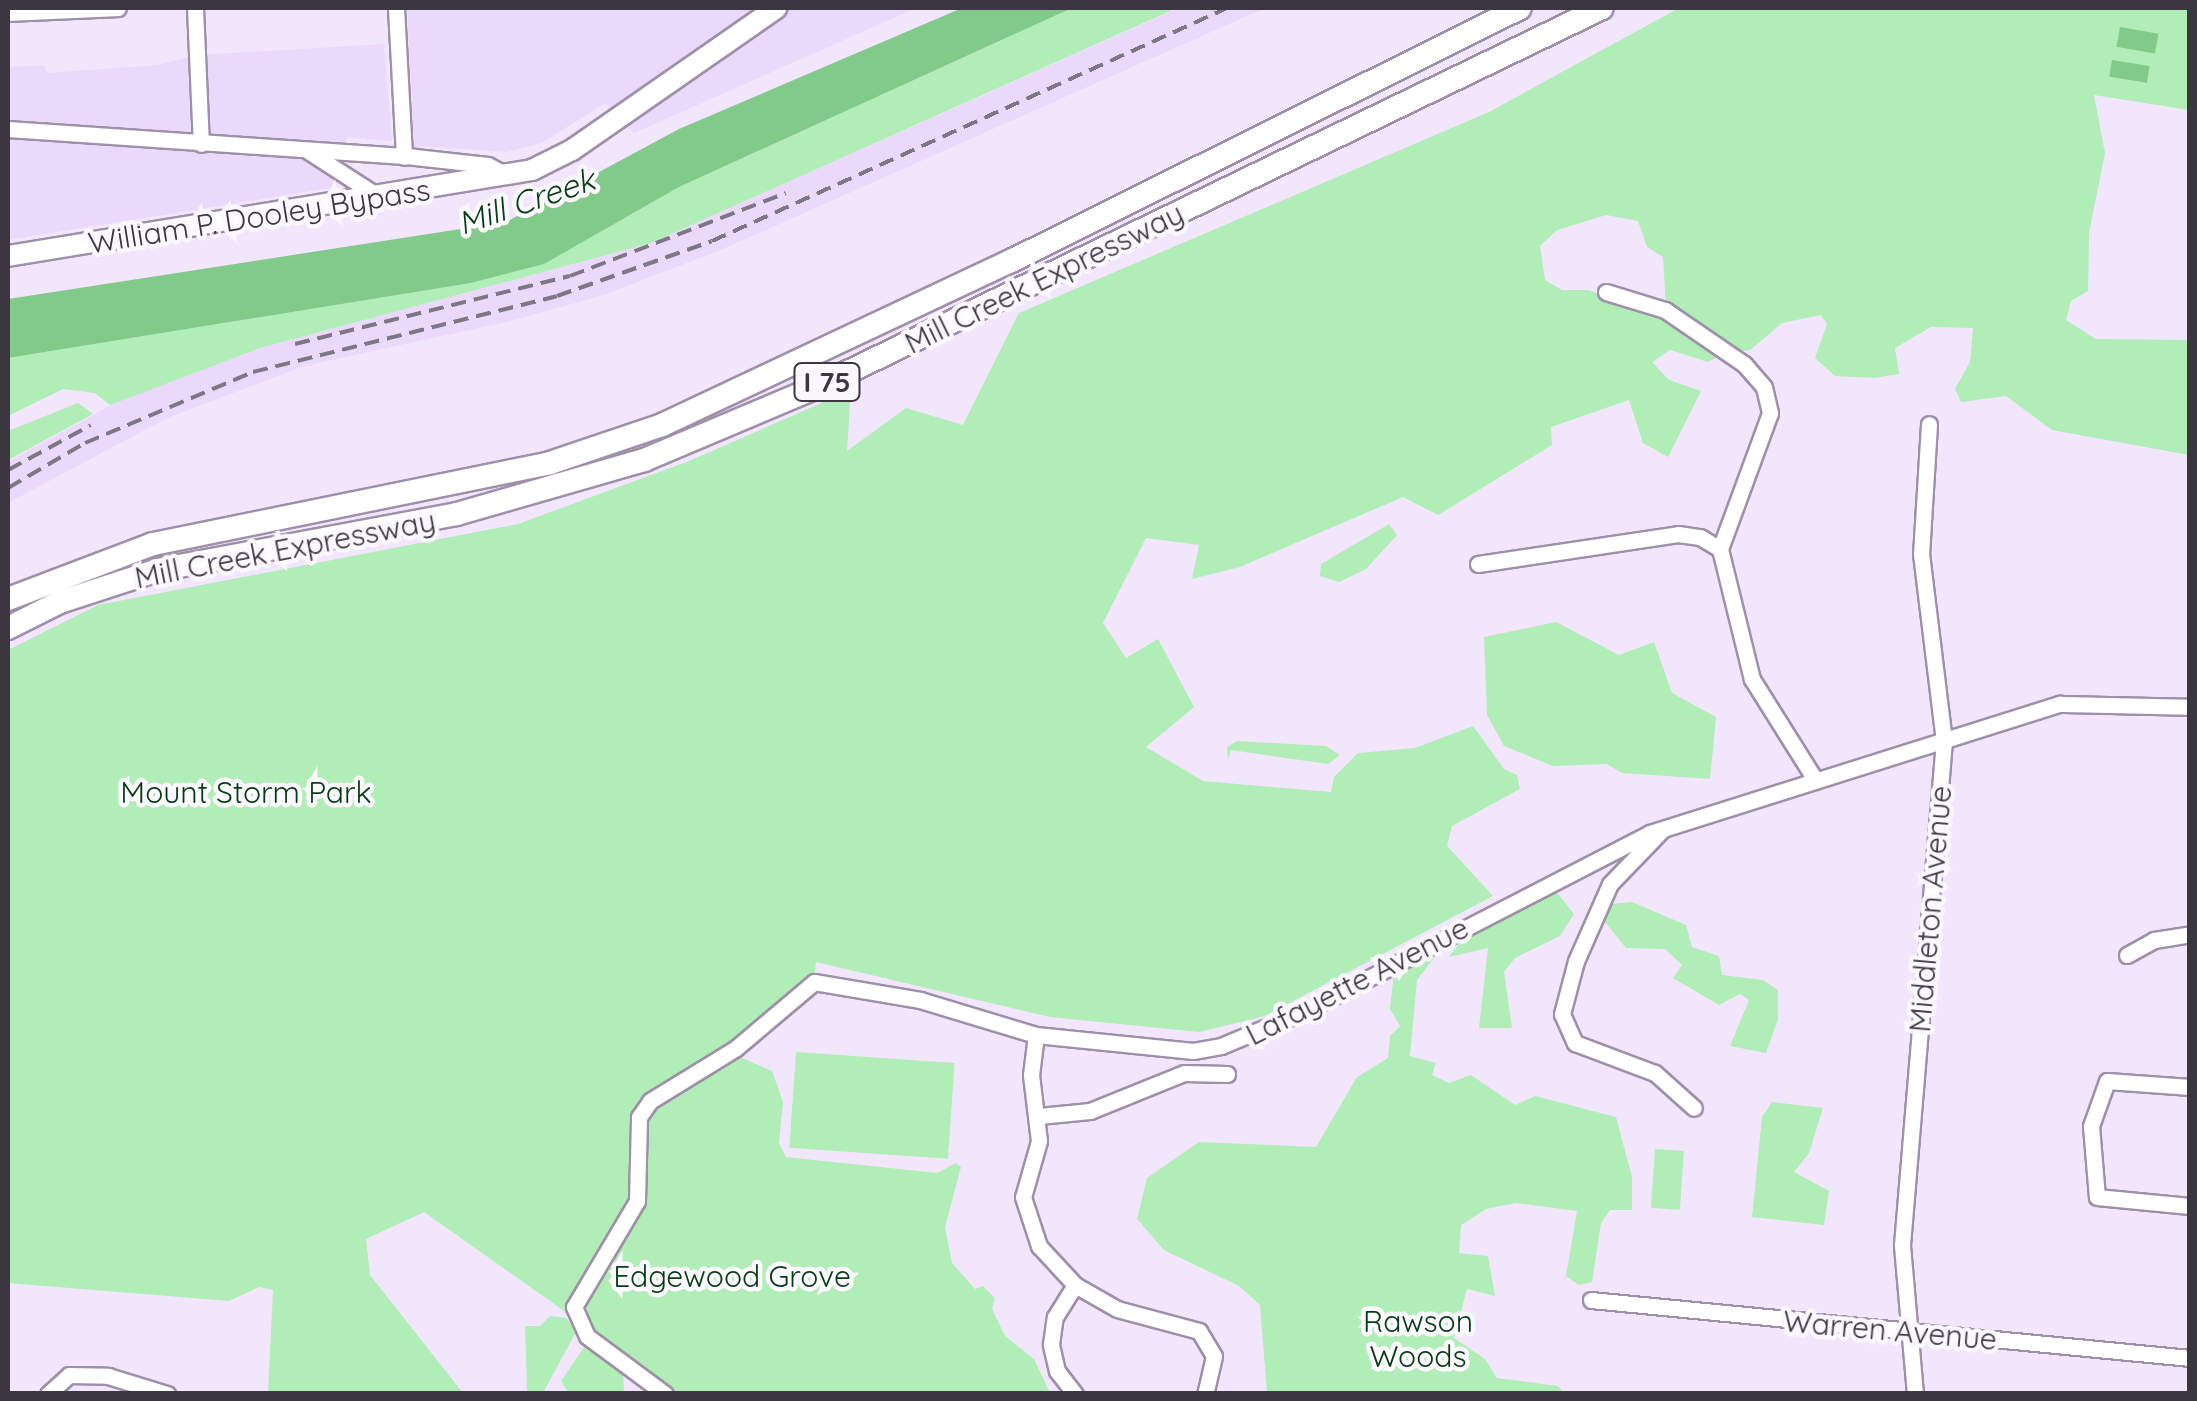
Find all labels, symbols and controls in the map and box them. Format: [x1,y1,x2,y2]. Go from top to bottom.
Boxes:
water label: Mill Creek [452,160,600,242]
street label: William P. Dooley Bypass [86,171,432,261]
street label: Mill Creek Expressway [899,195,1189,361]
road number: I 75 [792,359,862,405]
street label: Mill Creek Expressway [132,502,438,596]
park label: Mount Storm Park [120,774,372,810]
street label: Middleton Avenue [1901,784,1959,1034]
street label: Lafayette Avenue [1240,909,1474,1053]
park label: Edgewood Grove [613,1258,851,1294]
park label: Rawson Woods [1363,1303,1473,1374]
street label: Warren Avenue [1782,1303,1998,1357]

